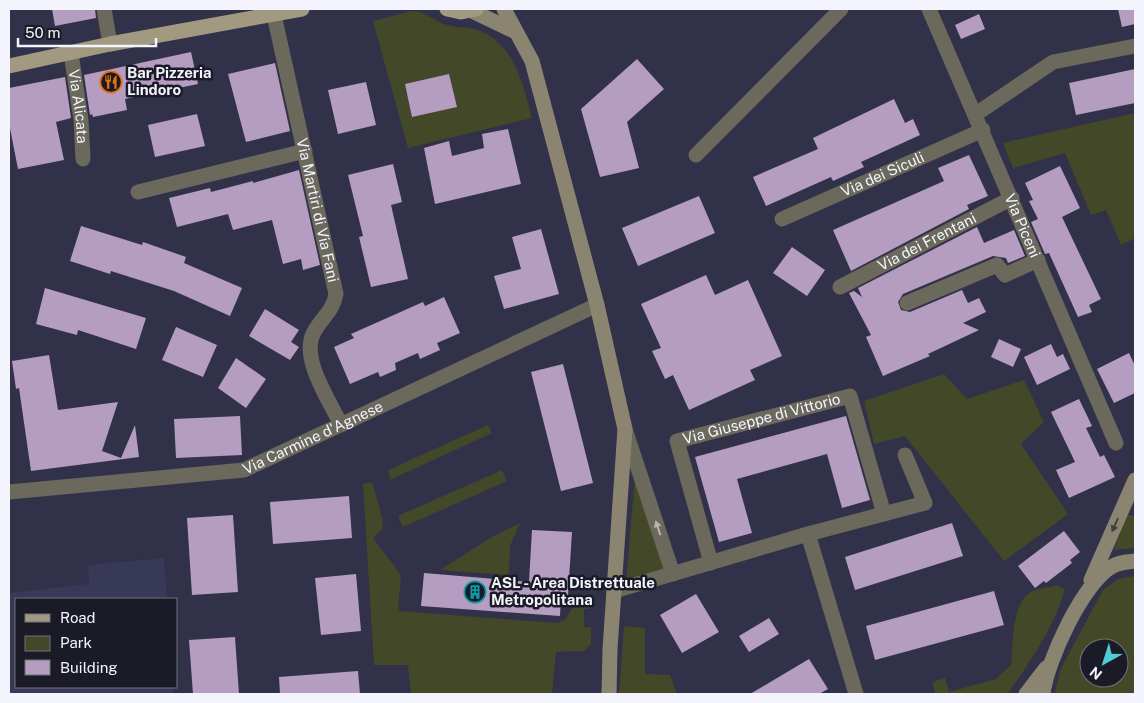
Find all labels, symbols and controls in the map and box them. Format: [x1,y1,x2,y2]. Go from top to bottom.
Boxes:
scale bar [18,15,155,47]
text: 50 m [25,24,60,41]
place label: Bar Pizzeria Lindoro [127,64,211,98]
street label: Via Alicata [66,68,91,144]
restaurant icon: Bar Pizzeria Lindoro [99,70,123,94]
street label: Via Martiri di Via Fani [294,137,342,284]
street label: Via dei Siculi [838,148,927,200]
street label: Via Piceni [1002,191,1044,260]
street label: Via dei Frentani [875,209,979,274]
street label: Via Giuseppe di Vittorio [681,390,842,447]
street label: Via Carmine d'Agnese [240,397,386,477]
one-way arrow [1111,518,1119,532]
one-way arrow [654,520,662,535]
place label: ASL - Area Distrettuale Metropolitana [491,574,655,608]
building icon: ASL - Area Distrettuale Metropolitana [463,580,487,604]
legend [15,598,178,688]
text: Road [60,609,96,626]
text: Park [60,634,92,651]
north arrow [1079,638,1129,688]
text: Building [60,659,118,676]
text: N [1087,663,1105,683]

